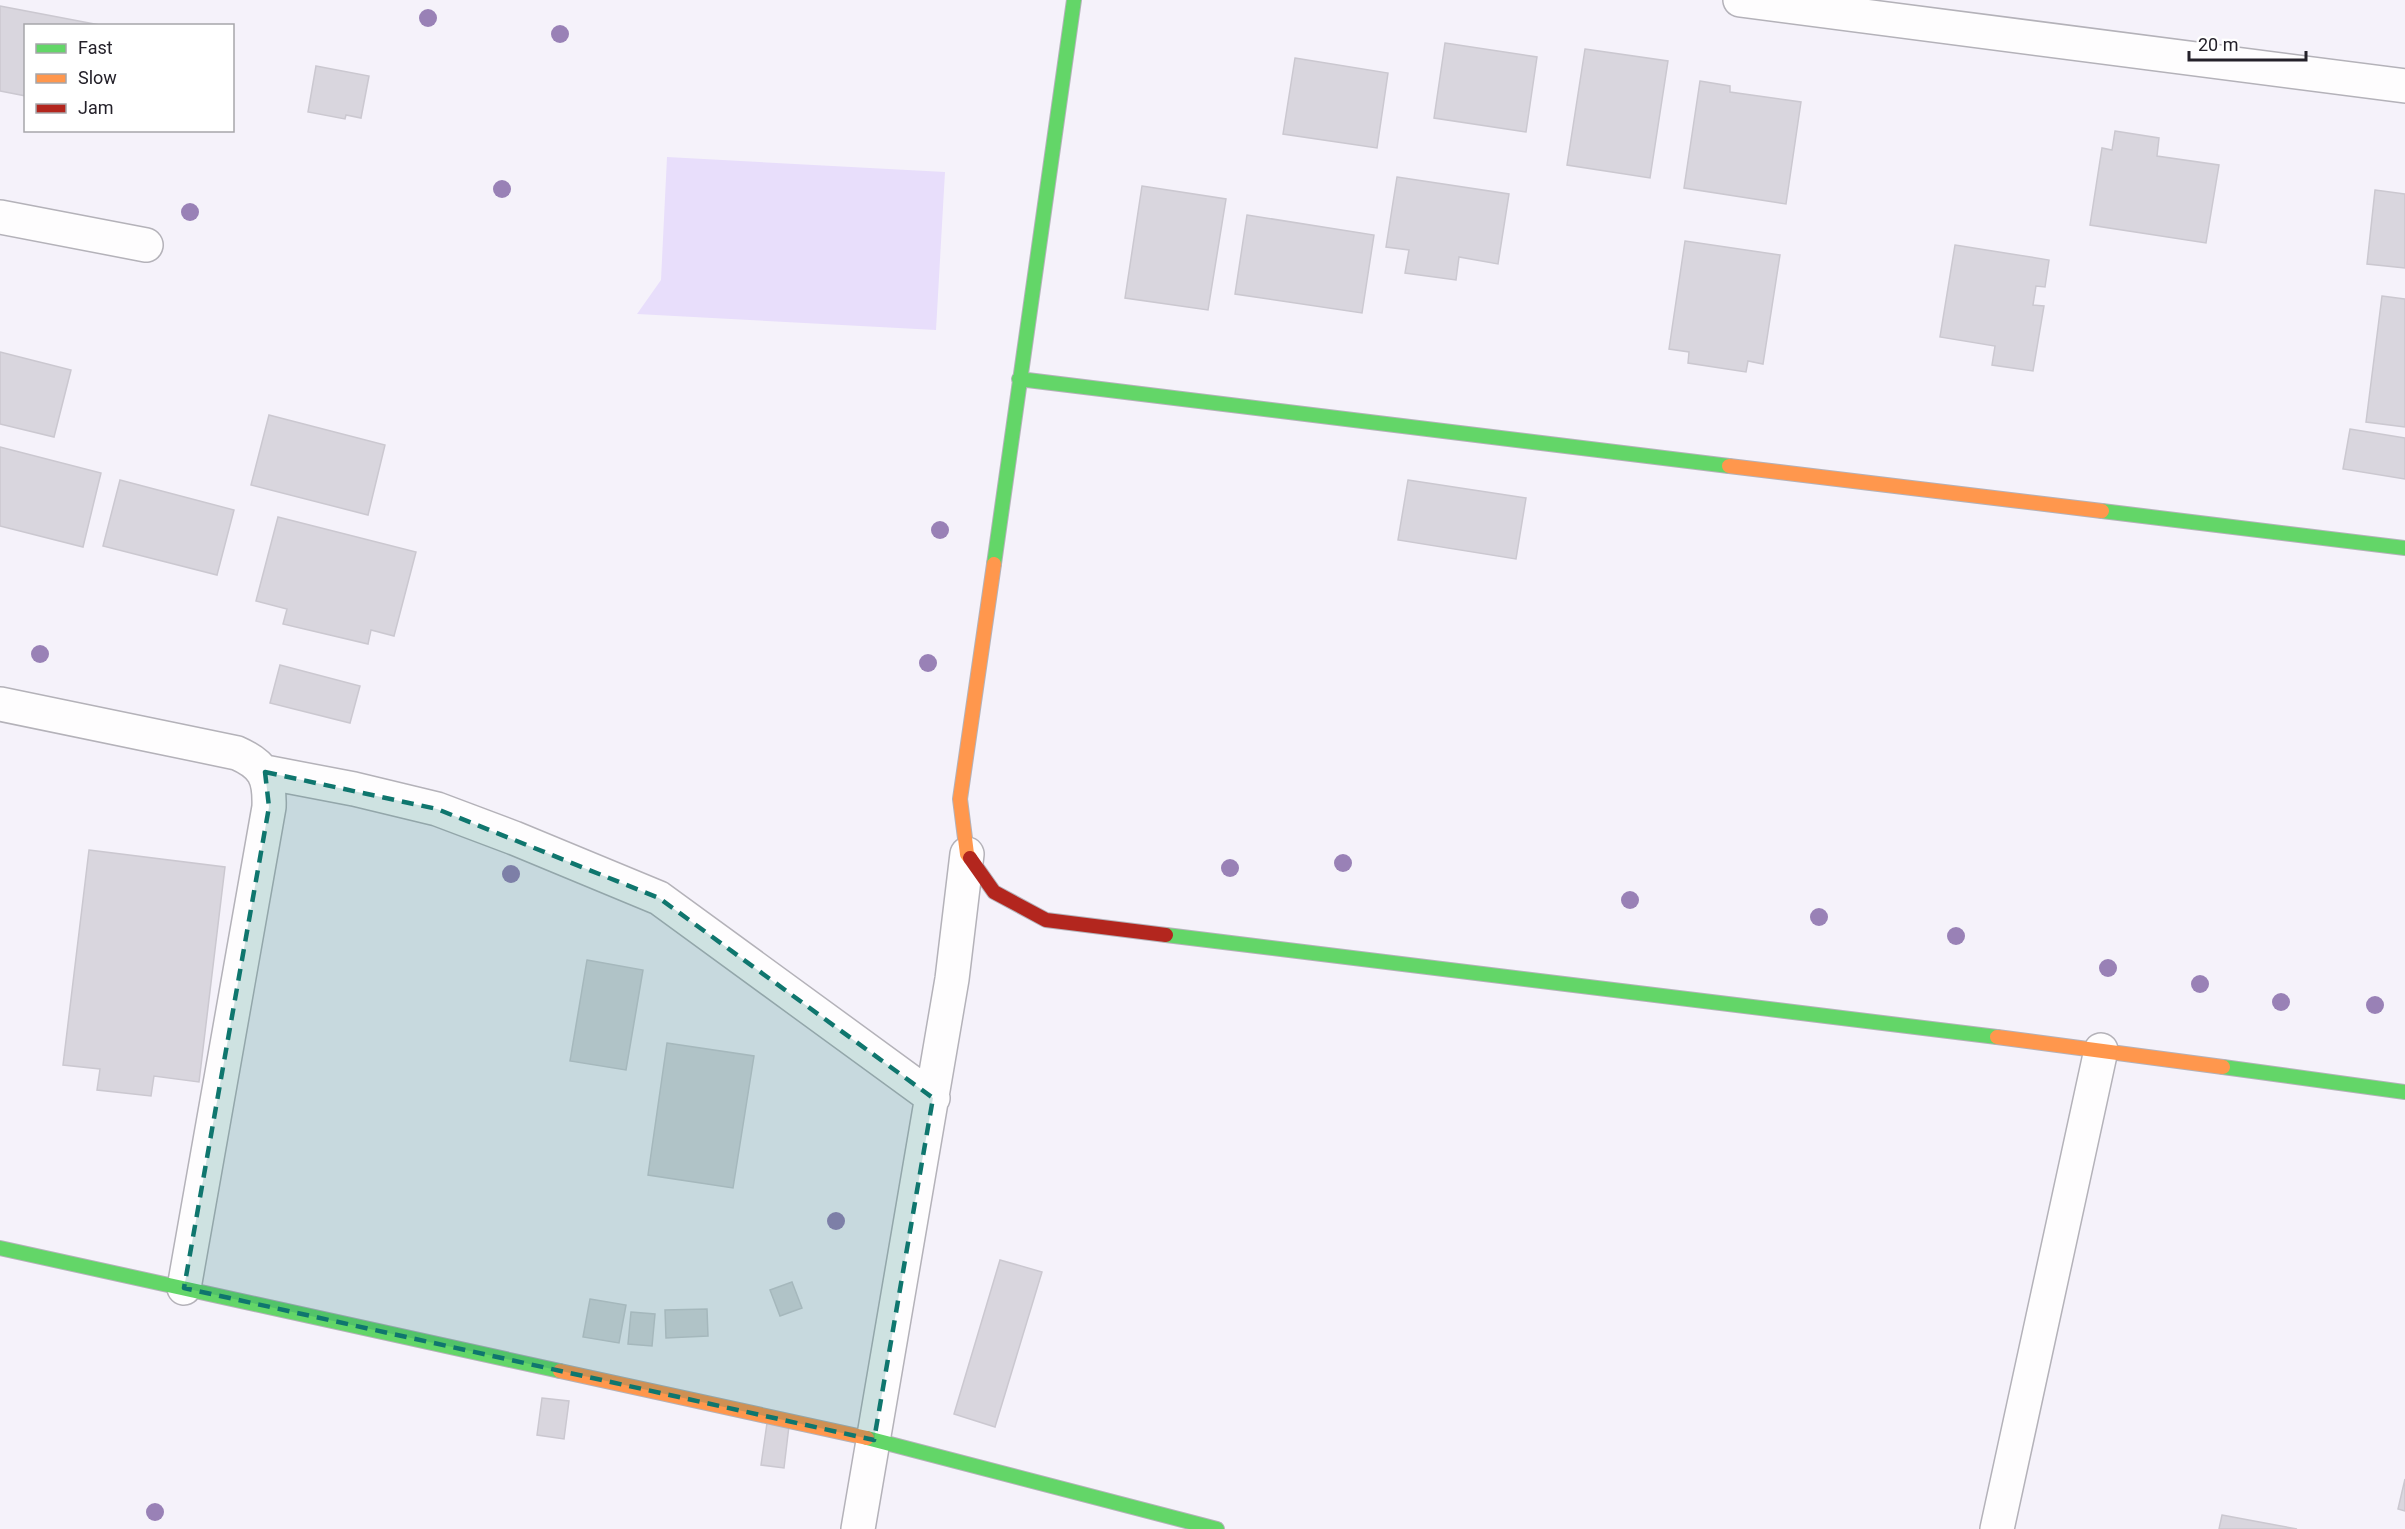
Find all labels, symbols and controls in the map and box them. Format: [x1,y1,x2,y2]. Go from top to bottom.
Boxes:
legend [24,24,234,132]
scale bar [2189,24,2306,62]
text: 20 m [2198,34,2238,55]
text: Fast [78,37,113,58]
text: Slow [78,67,117,88]
text: Jam [78,97,114,118]

